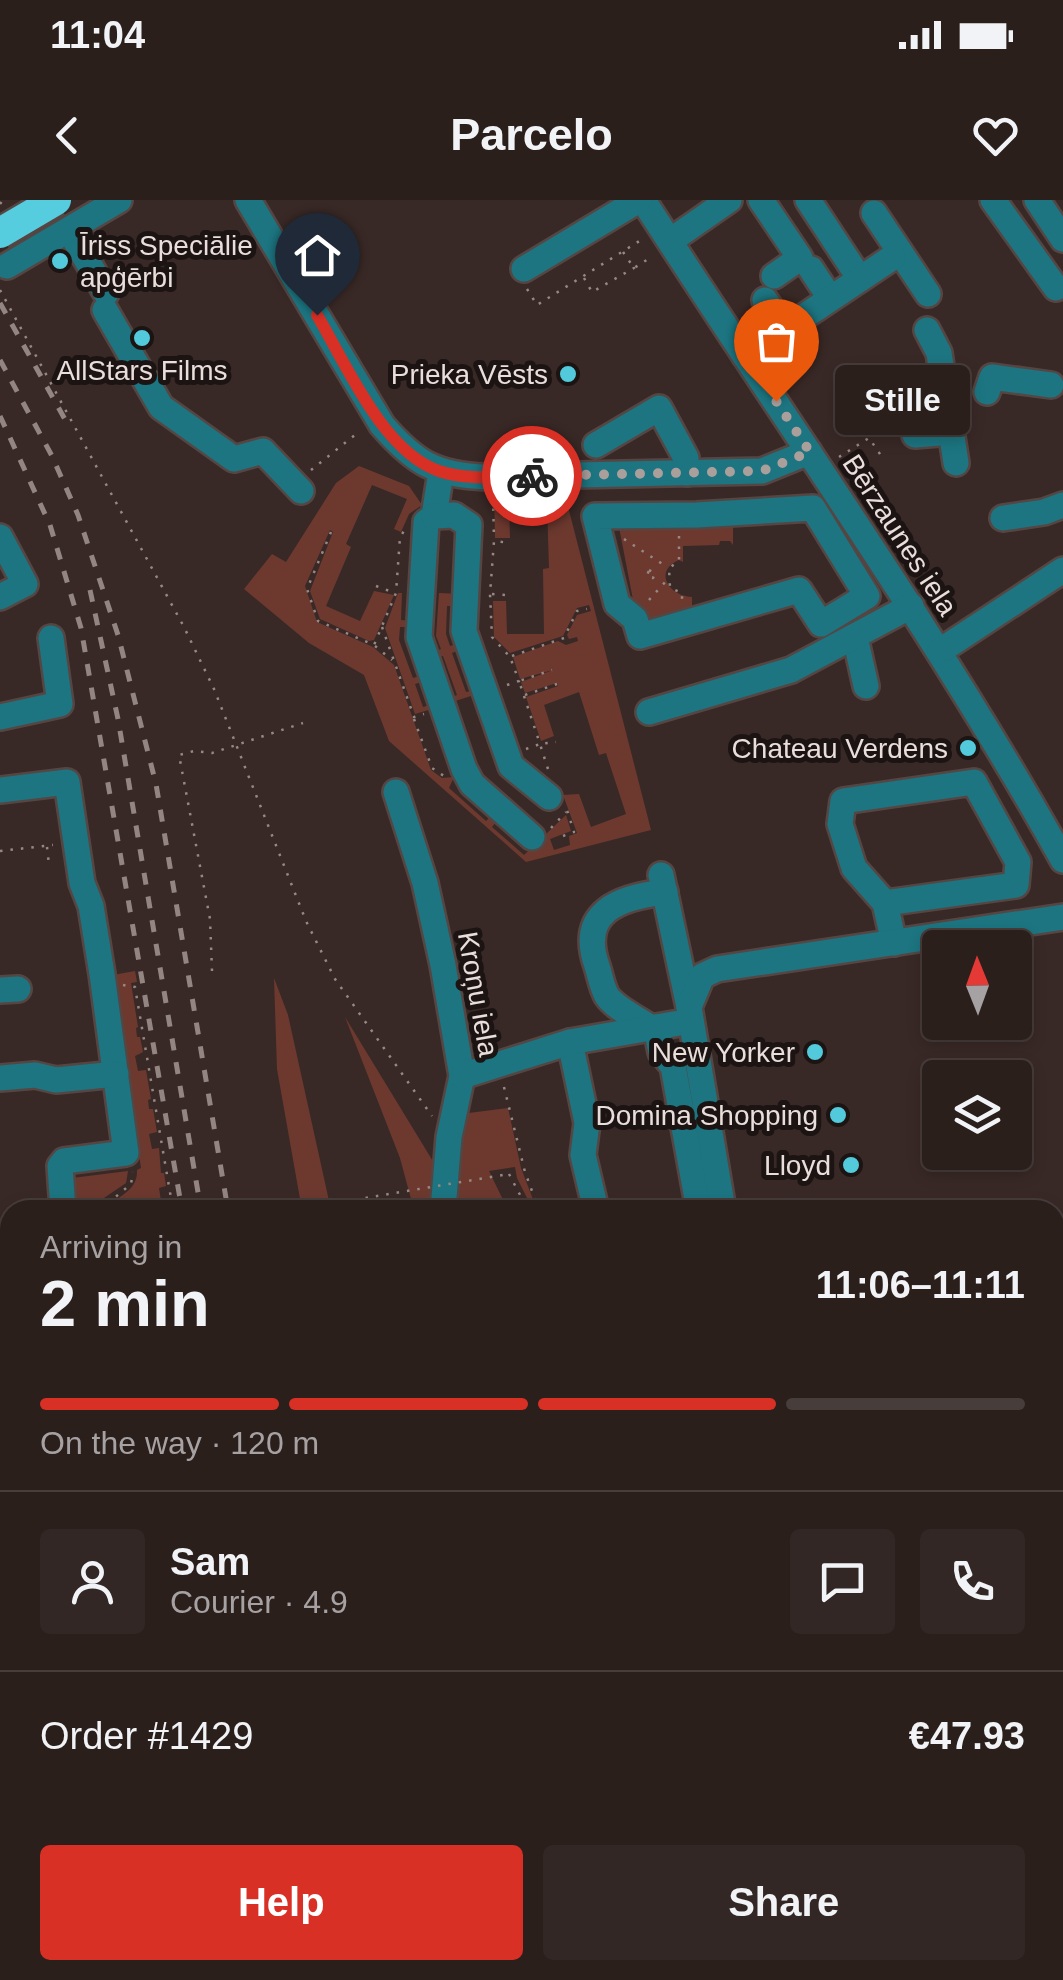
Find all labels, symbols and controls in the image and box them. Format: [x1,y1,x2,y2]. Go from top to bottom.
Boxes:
text: 11:04 [50,14,145,56]
icon: back [40,108,95,163]
icon: heart [968,108,1023,163]
text: Parcelo [450,109,613,160]
pin [275,213,360,316]
icon: home [290,228,345,283]
place label: Īriss Speciālie apģērbi [80,230,253,293]
marker: Īriss Speciālie apģērbi [49,250,71,272]
pin [734,299,819,402]
icon: bag [749,314,804,369]
marker: AllStars Films [131,327,153,349]
place label: AllStars Films [56,355,228,386]
place label: Prieka Vēsts [391,359,548,390]
marker: Prieka Vēsts [557,363,579,385]
callout: Stille [836,366,971,436]
text: Stille [864,382,941,418]
courier [482,426,582,526]
icon: bike [505,449,560,504]
street label: Bērzaunes iela [837,449,964,621]
place label: Chateau Verdens [732,733,948,764]
marker: Chateau Verdens [957,737,979,759]
street label: Kroņu iela [452,929,504,1059]
north arrow [922,930,1032,1040]
map controls [922,930,1032,1170]
place label: New Yorker [652,1037,795,1068]
marker: New Yorker [804,1041,826,1063]
button: layers [922,1060,1032,1170]
place label: Domina Shopping [595,1100,818,1131]
marker: Domina Shopping [827,1104,849,1126]
place label: Lloyd [764,1150,831,1181]
marker: Lloyd [840,1154,862,1176]
text: Arriving in [40,1229,182,1265]
text: 11:06–11:11 [816,1264,1025,1306]
text: 2 min [40,1267,210,1340]
text: On the way · 120 m [40,1425,319,1461]
button: person [40,1529,145,1634]
button: chat [790,1529,895,1634]
button: phone [920,1529,1025,1634]
text: Sam [170,1541,250,1583]
text: Courier · 4.9 [170,1584,348,1620]
text: Order #1429 [40,1715,253,1757]
text: €47.93 [909,1715,1025,1757]
button: Help [40,1845,523,1960]
button: Share [543,1845,1025,1960]

